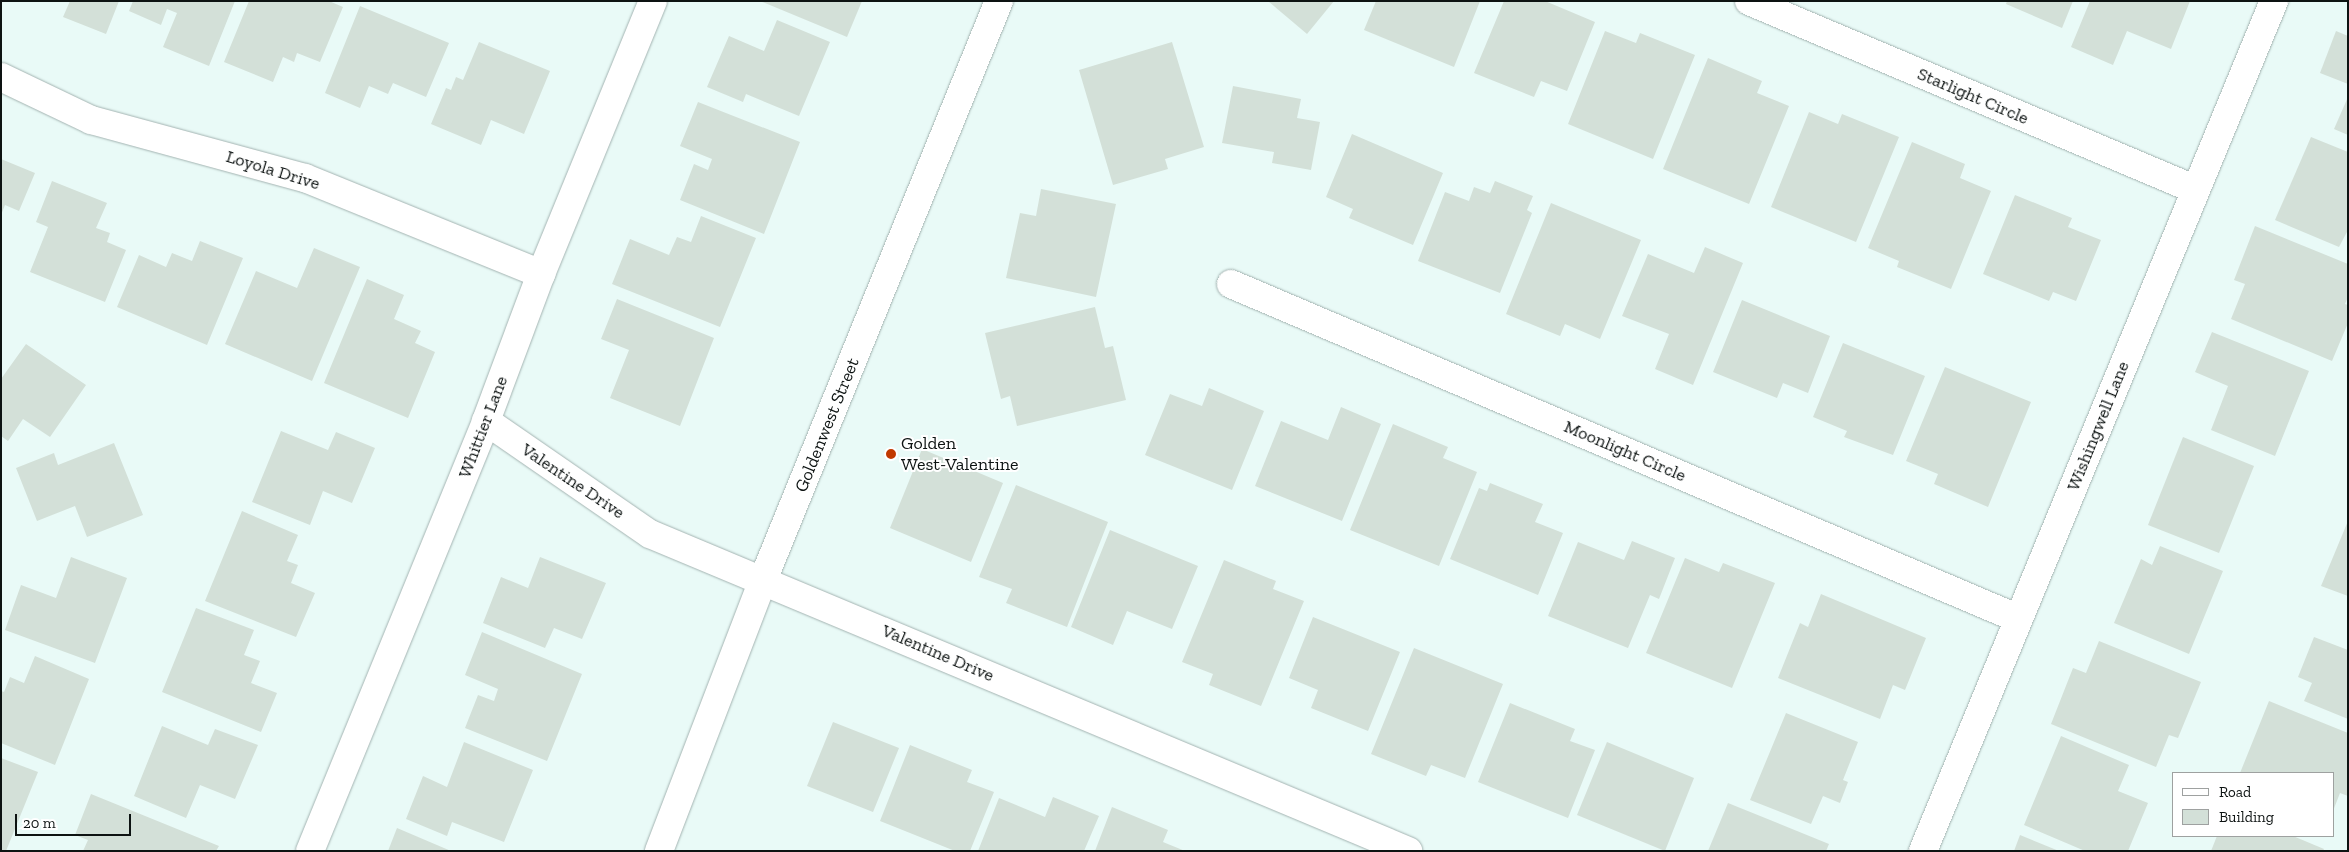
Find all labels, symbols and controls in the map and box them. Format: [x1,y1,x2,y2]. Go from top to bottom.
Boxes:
street label: Starlight Circle [1914,63,2032,129]
street label: Loyola Drive [224,146,322,194]
street label: Goldenwest Street [790,355,864,495]
street label: Wishingwell Lane [2062,358,2134,494]
street label: Whittier Lane [454,373,512,481]
street label: Moonlight Circle [1561,416,1689,486]
place label: Golden West-Valentine [901,433,1018,476]
street label: Valentine Drive [517,439,629,523]
marker: Golden West-Valentine [885,448,897,460]
street label: Valentine Drive [879,620,997,686]
legend [2172,772,2334,837]
text: Road [2219,783,2251,801]
scale bar [18,804,134,836]
text: Building [2219,808,2274,826]
text: 20 m [23,814,56,832]

